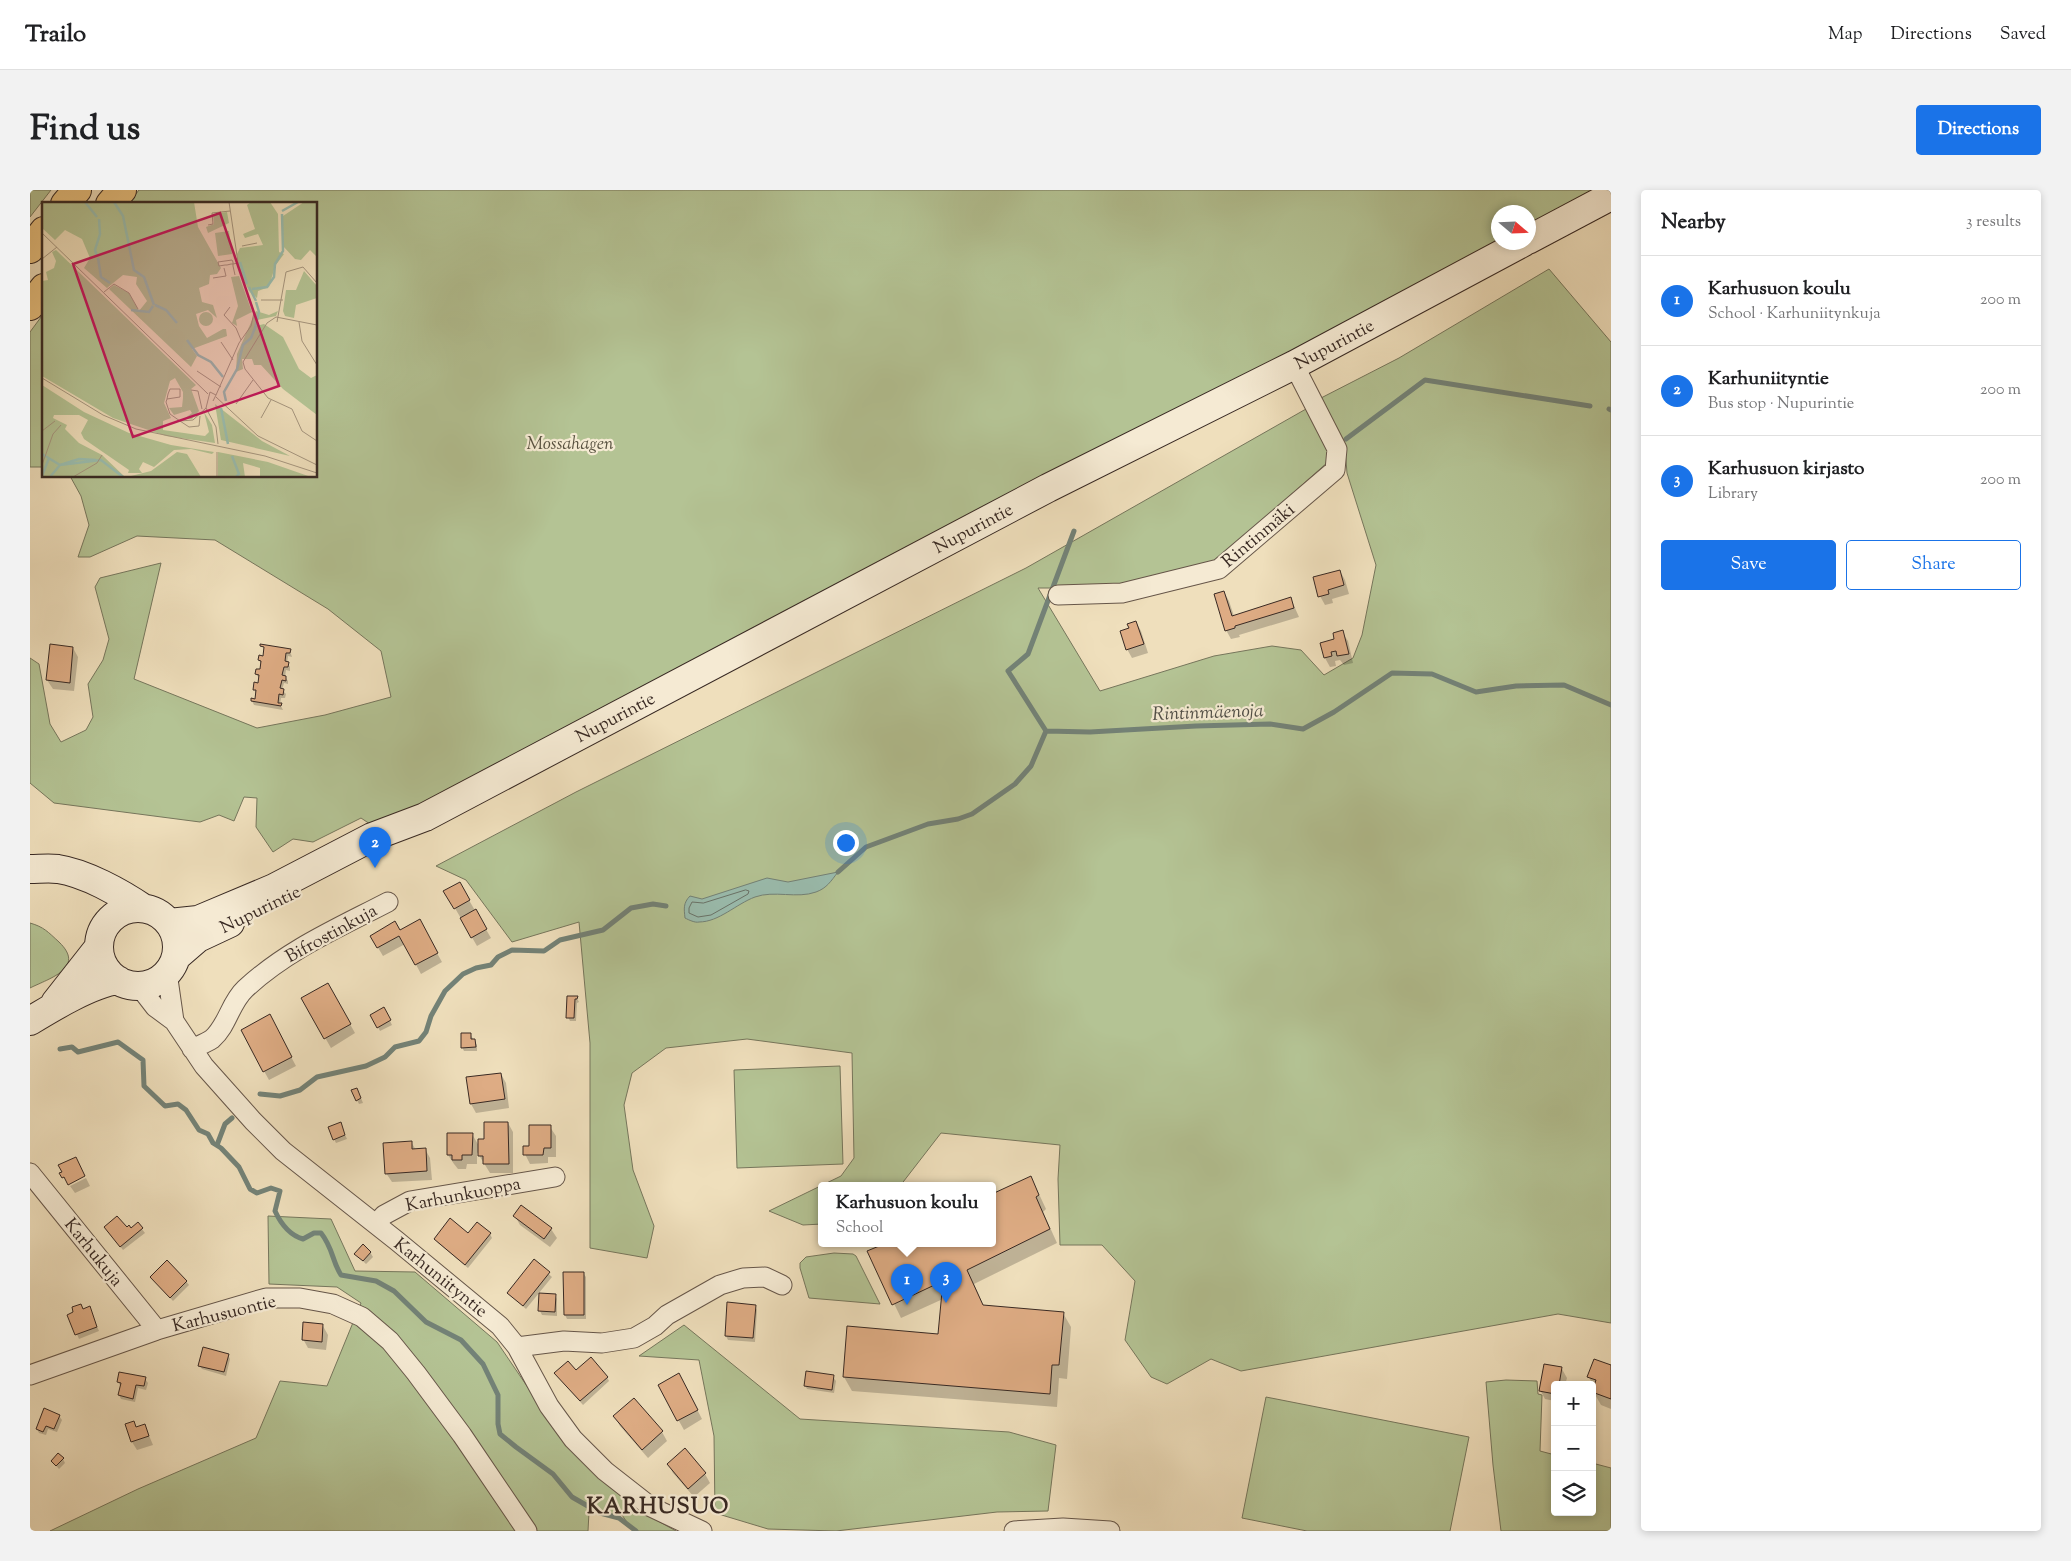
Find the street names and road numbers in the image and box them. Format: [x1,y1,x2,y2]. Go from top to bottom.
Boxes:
street label: Nupurintie [1290,314,1379,378]
street label: Nupurintie [929,498,1018,562]
street label: Rintinmäki [1217,498,1302,575]
street label: Nupurintie [571,687,660,751]
street label: Nupurintie [216,880,306,942]
street label: Bifrostinkuja [281,899,383,971]
street label: Karhunkuoppa [404,1172,523,1220]
street label: Karhukuja [57,1213,128,1293]
street label: Karhuniityntie [387,1232,492,1325]
street label: Karhusuontie [170,1290,279,1340]

